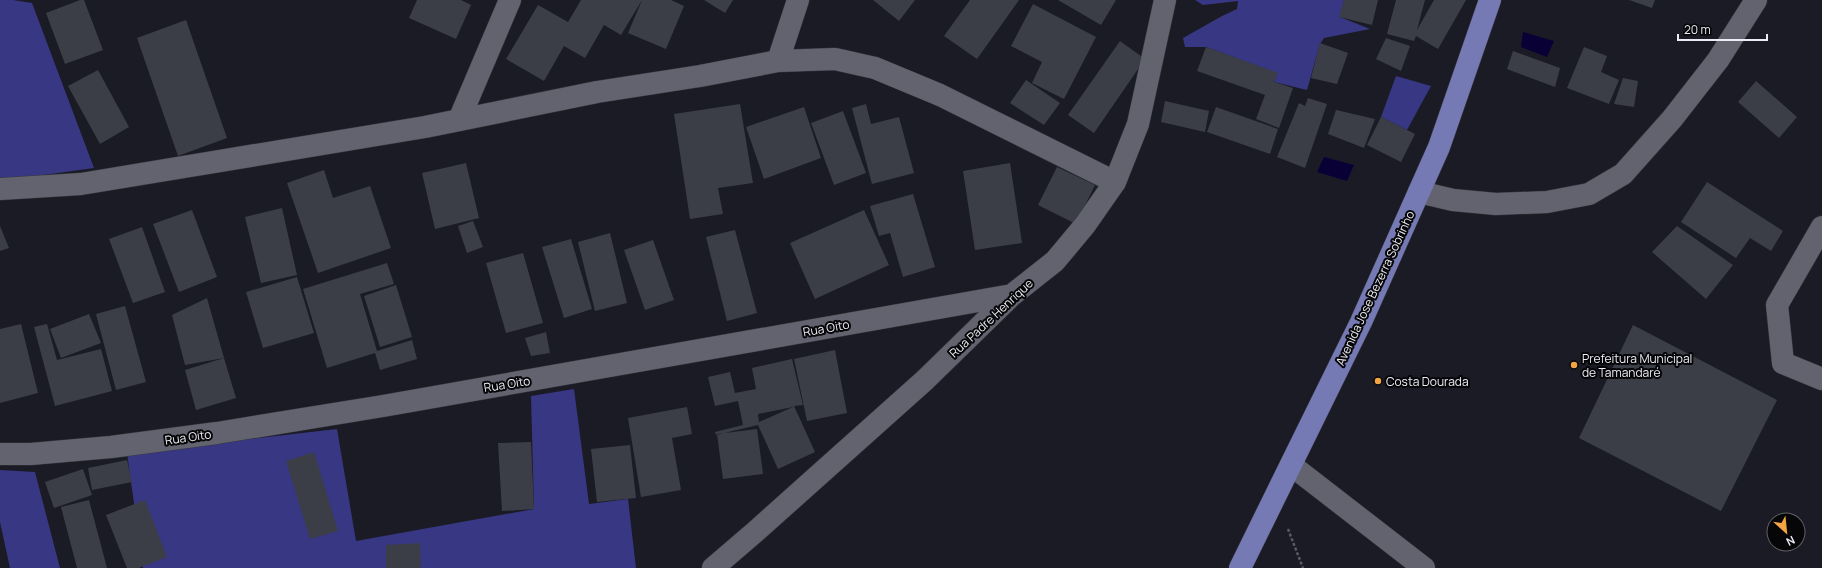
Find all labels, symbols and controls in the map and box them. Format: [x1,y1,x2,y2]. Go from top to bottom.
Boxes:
scale bar [1678,16,1767,42]
text: 20 m [1684,21,1711,38]
street label: Avenida Jose Bezerra Sobrinho [1332,208,1418,368]
street label: Rua Padre Henrique [945,275,1037,361]
street label: Rua Oito [801,316,851,340]
place label: Prefeitura Municipal de Tamandaré [1582,350,1692,381]
marker: Prefeitura Municipal de Tamandaré [1569,360,1579,370]
street label: Rua Oito [482,372,532,396]
place label: Costa Dourada [1386,373,1469,390]
marker: Costa Dourada [1373,376,1383,386]
street label: Rua Oito [164,425,212,449]
north arrow [1766,512,1806,552]
text: N [1784,533,1798,550]

